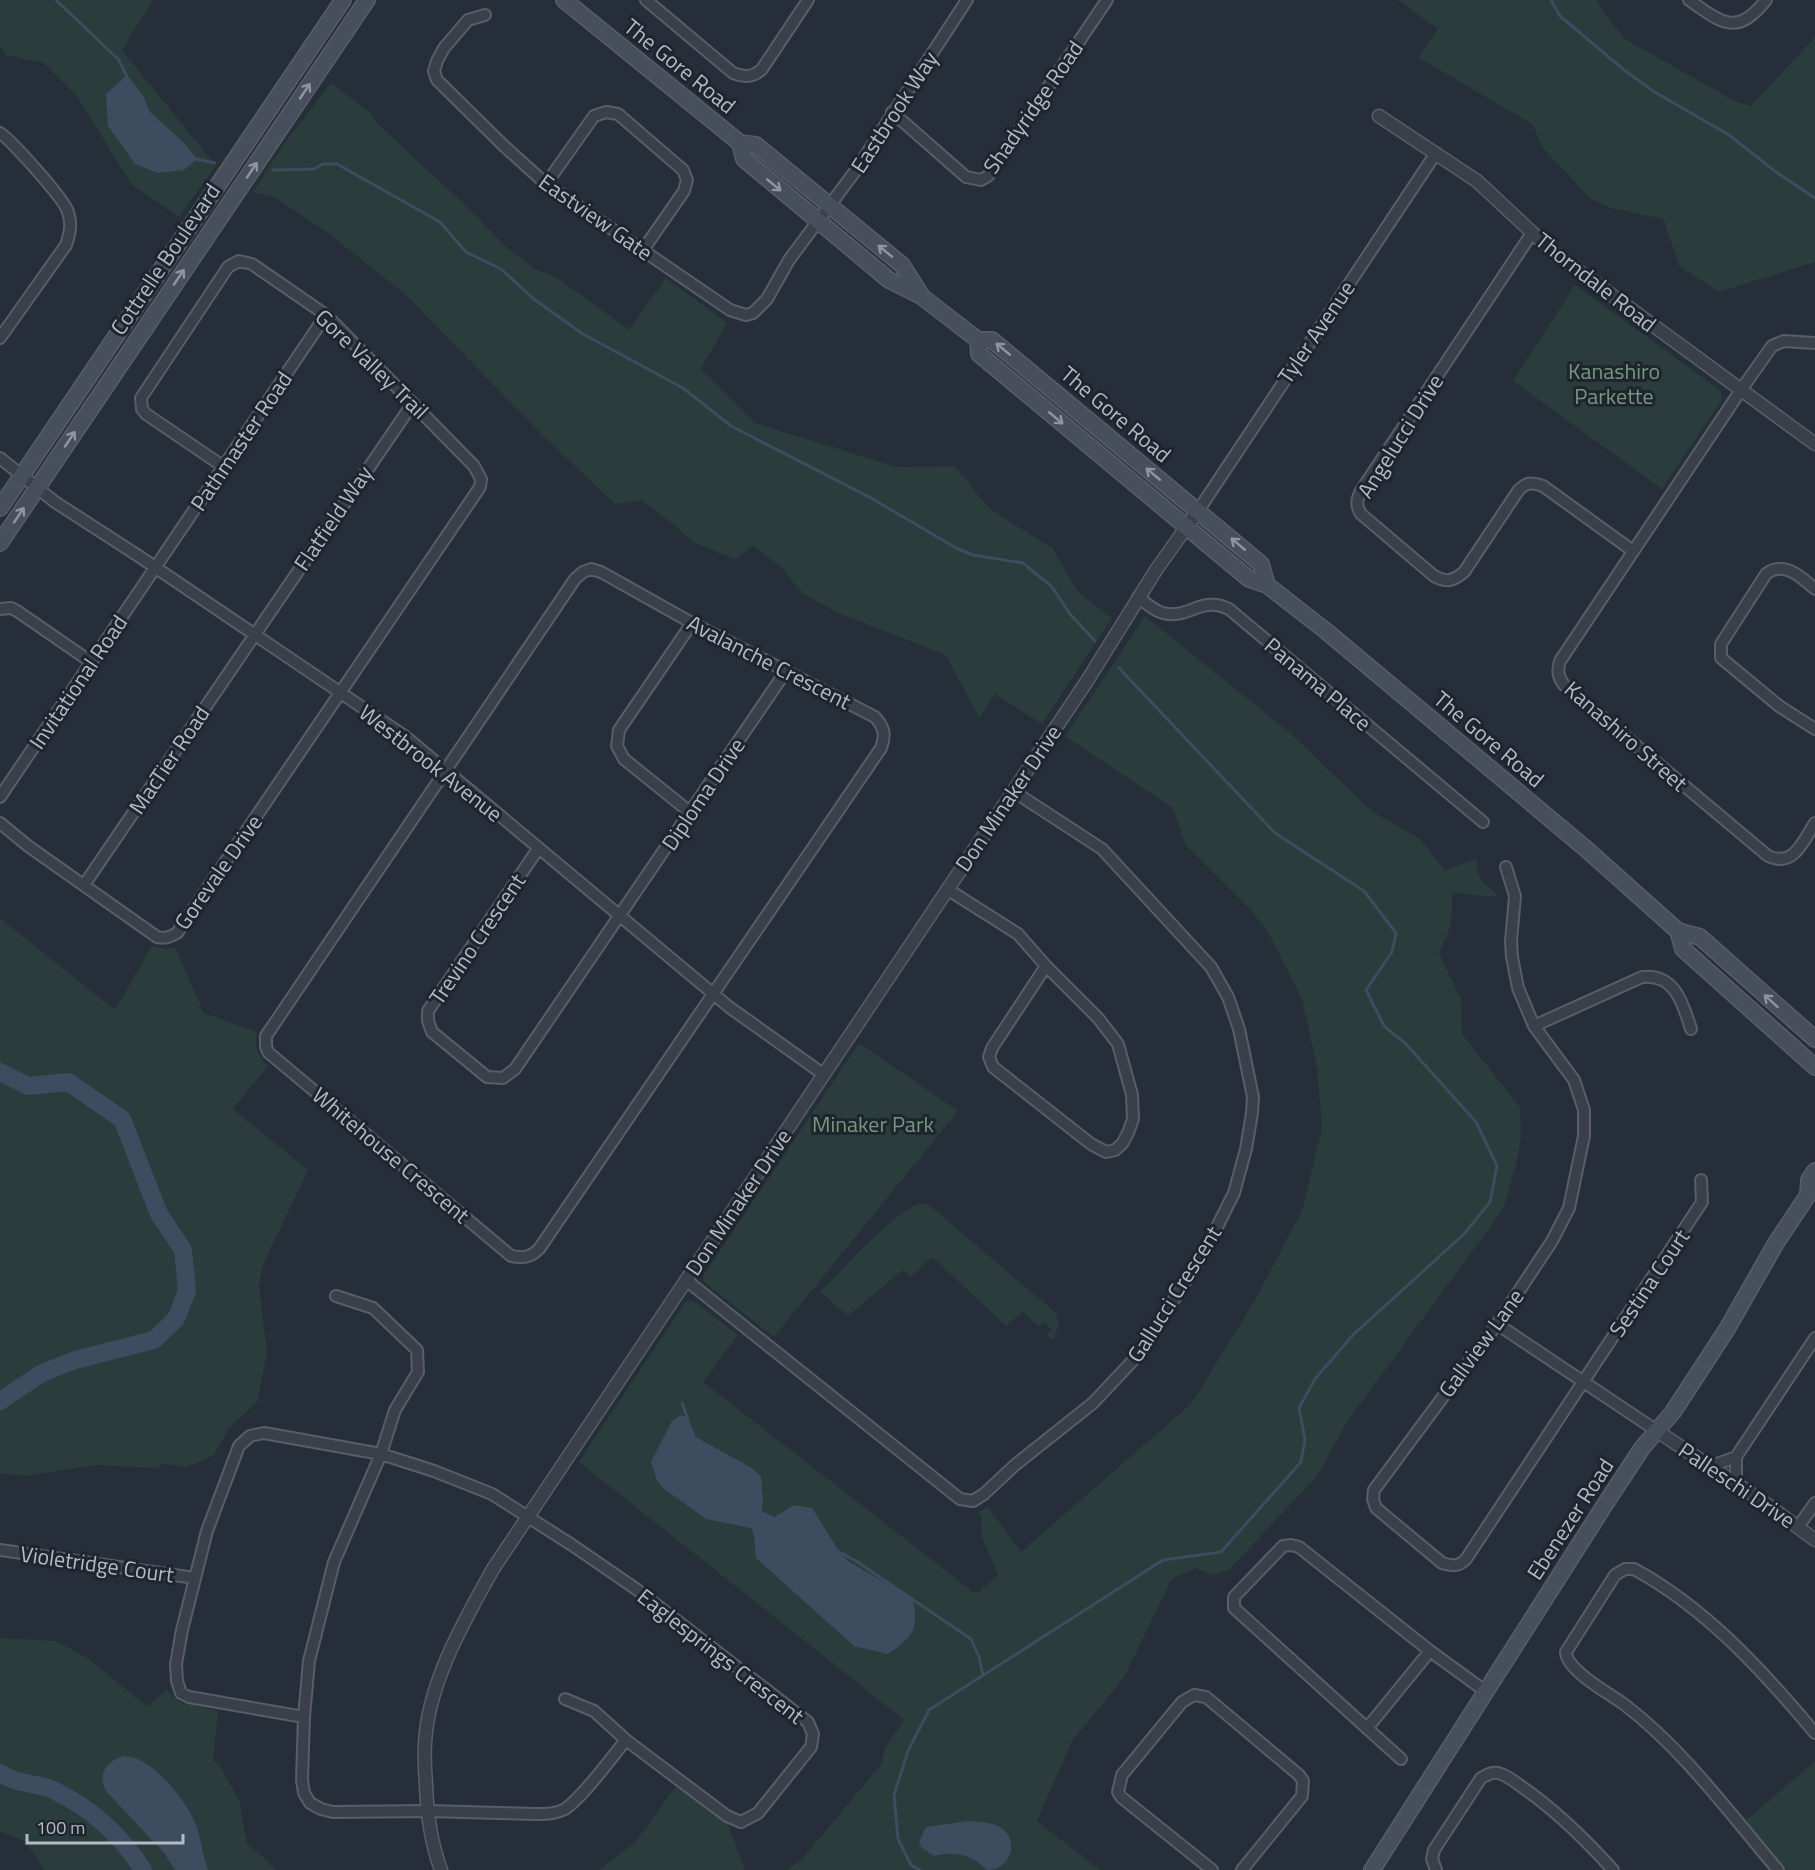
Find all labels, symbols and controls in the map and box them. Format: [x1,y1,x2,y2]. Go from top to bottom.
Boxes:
street label: The Gore Road [617,10,743,122]
street label: Shadyridge Road [974,33,1092,181]
street label: Eastbrook Way [842,44,946,180]
one-way arrow [299,83,311,100]
one-way arrow [246,162,258,179]
street label: Eastview Gate [532,165,660,269]
street label: Cottrelle Boulevard [102,176,228,342]
one-way arrow [766,178,781,192]
street label: Thorndale Road [1528,224,1664,340]
one-way arrow [878,244,893,258]
one-way arrow [173,270,185,286]
street label: Tyler Avenue [1269,274,1363,390]
street label: Gore Valley Trail [307,301,437,427]
one-way arrow [996,342,1011,356]
park label: Kanashiro Parkette [1568,354,1660,413]
street label: The Gore Road [1053,357,1179,471]
street label: Pathmaster Road [182,364,300,518]
street label: Angelucci Drive [1348,367,1452,505]
one-way arrow [1048,412,1064,425]
one-way arrow [64,431,76,448]
street label: Flatfield Way [285,458,381,578]
one-way arrow [1145,467,1161,480]
one-way arrow [13,507,25,524]
one-way arrow [1230,538,1246,551]
street label: Avalanche Crescent [681,606,857,718]
street label: Invitational Road [20,608,136,756]
street label: Panama Place [1257,629,1379,739]
street label: Kanashiro Street [1557,673,1695,799]
street label: The Gore Road [1426,682,1552,796]
street label: Westbrook Avenue [352,696,510,830]
street label: MacTier Road [120,699,218,821]
street label: Don Minaker Drive [946,718,1070,878]
street label: Diploma Drive [653,731,753,857]
street label: Gorevale Drive [166,807,270,937]
street label: Trevino Crescent [420,866,534,1012]
one-way arrow [1764,994,1779,1008]
street label: Whitehouse Crescent [305,1079,478,1231]
park label: Minaker Park [812,1107,934,1141]
street label: Don Minaker Drive [676,1122,800,1282]
street label: Gallucci Crescent [1118,1219,1230,1369]
street label: Sestina Court [1600,1222,1698,1344]
street label: Gallview Lane [1430,1282,1532,1404]
street label: Palleschi Drive [1672,1433,1802,1537]
street label: Ebenezer Road [1518,1451,1622,1587]
street label: Violetridge Court [18,1536,176,1592]
street label: Eaglesprings Crescent [630,1580,812,1732]
scale bar [27,1807,183,1845]
text: 100 m [36,1814,85,1841]

